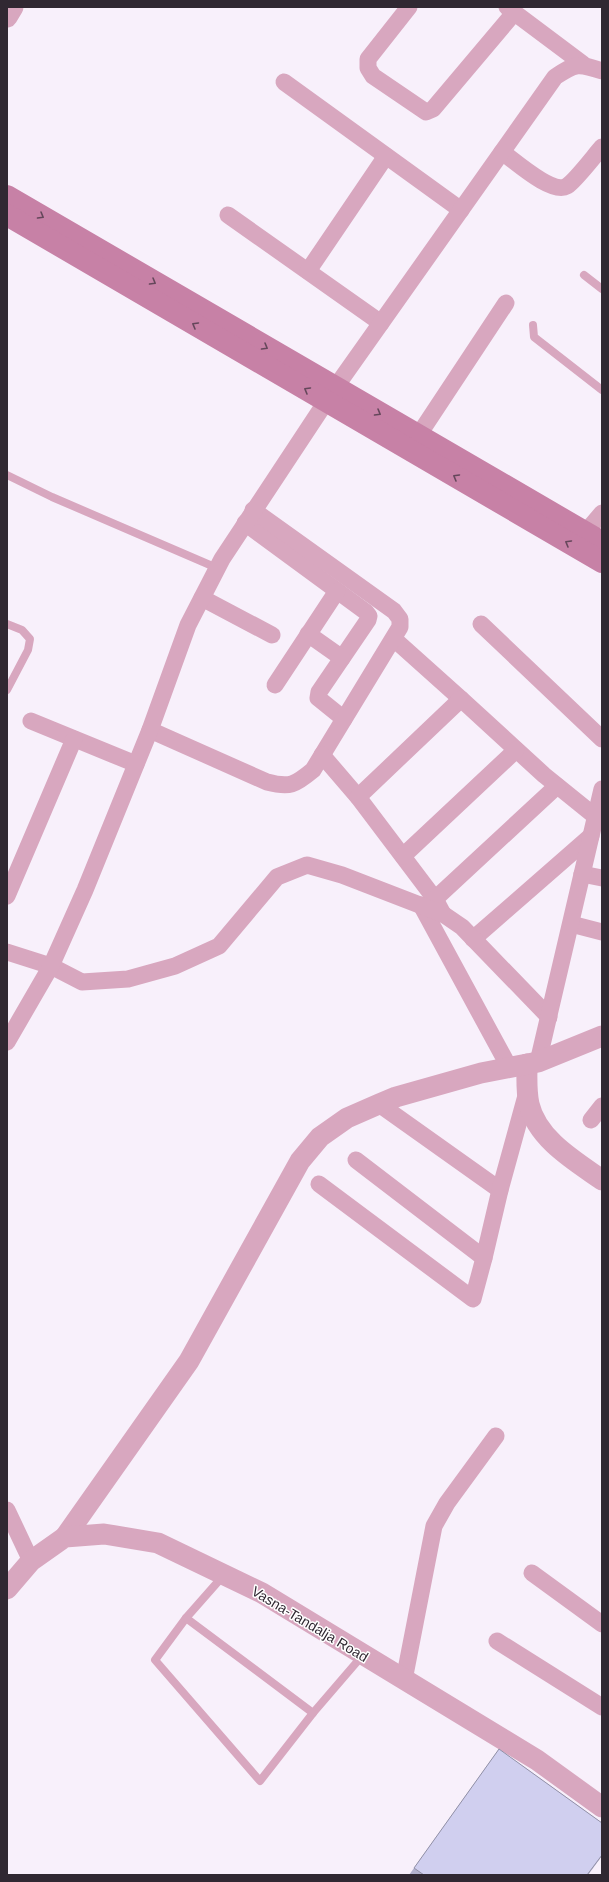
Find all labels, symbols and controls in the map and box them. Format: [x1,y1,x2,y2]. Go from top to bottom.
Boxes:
one-way arrow [37,212,44,219]
one-way arrow [149,277,156,284]
one-way arrow [192,322,199,329]
one-way arrow [261,343,268,350]
one-way arrow [304,388,311,395]
one-way arrow [374,408,381,415]
one-way arrow [453,475,460,482]
one-way arrow [565,540,572,548]
street label: Vasna-Tandalja Road [249,1583,371,1665]

